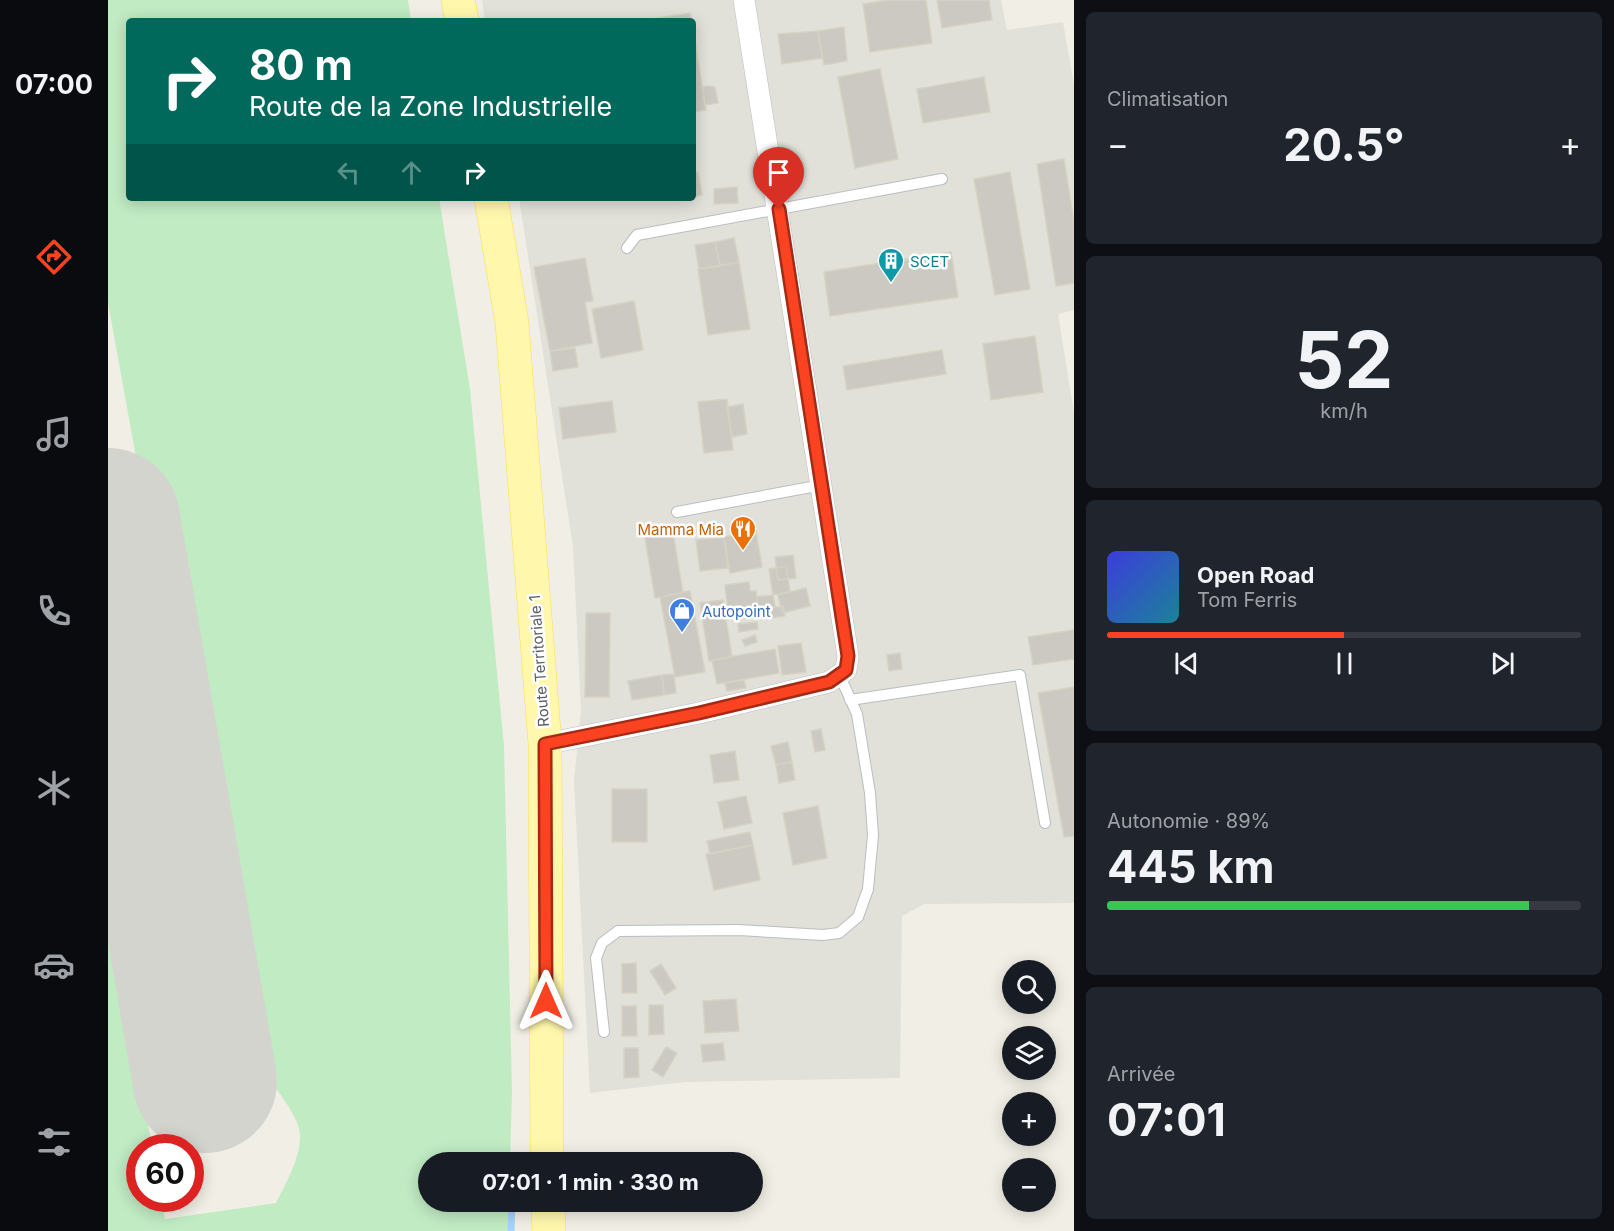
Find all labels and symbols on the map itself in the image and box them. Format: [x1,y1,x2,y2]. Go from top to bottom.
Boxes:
pin [753,147,804,209]
building icon: SCET [876,246,906,284]
place label: SCET [910,252,949,271]
restaurant icon: Mamma Mia [728,514,758,552]
place label: Mamma Mia [638,520,724,539]
street label: Route Territoriale 1 [525,594,553,728]
shop icon: Autopoint [667,596,697,634]
place label: Autopoint [702,602,771,621]
position arrow [514,969,578,1033]
speed limit sign: 60 [126,1134,204,1212]

